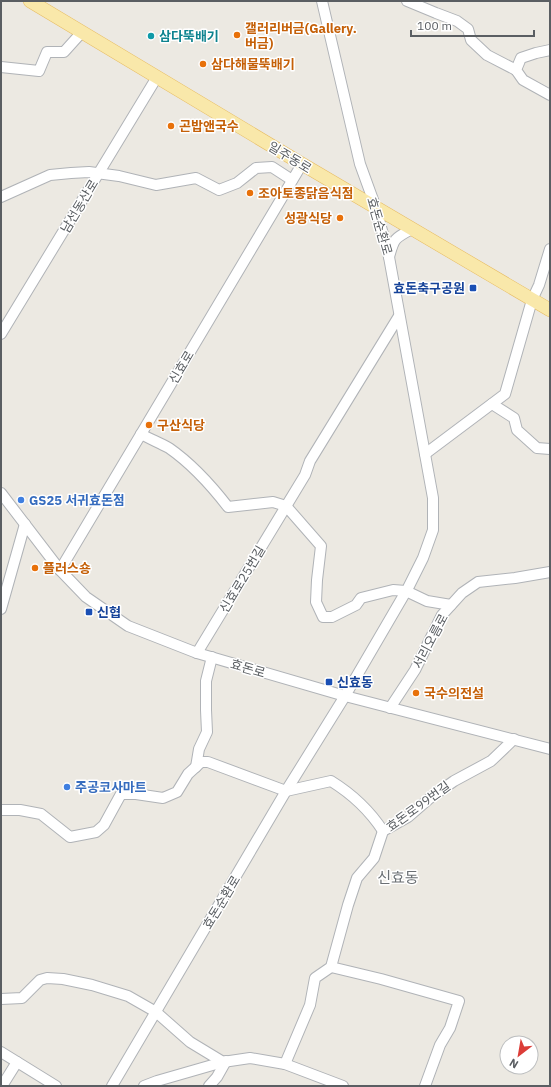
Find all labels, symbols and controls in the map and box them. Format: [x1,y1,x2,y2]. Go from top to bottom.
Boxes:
scale bar [411,12,534,38]
text: 100 m [417,18,452,33]
place label: 갤러리버금(Gallery. 버금) [245,20,357,52]
place label: 삼다뚝배기 [159,28,219,45]
marker: 갤러리버금(Gallery. 버금) [232,30,242,40]
marker: 삼다뚝배기 [146,31,156,41]
place label: 삼다해물뚝배기 [211,56,295,73]
marker: 삼다해물뚝배기 [198,59,208,69]
place label: 곤밥앤국수 [179,118,239,135]
marker: 곤밥앤국수 [166,121,176,131]
street label: 일주동로 [265,138,315,177]
street label: 남선동산로 [57,176,102,236]
place label: 조아토종닭음식점 [258,185,354,202]
marker: 조아토종닭음식점 [245,188,255,198]
street label: 효돈순환로 [363,195,396,257]
place label: 성광식당 [284,210,332,227]
marker: 성광식당 [335,213,345,223]
place label: 효돈축구공원 [393,280,465,297]
marker: 효돈축구공원 [468,283,478,293]
street label: 신효로 [165,347,198,387]
place label: 구산식당 [157,417,205,434]
marker: 구산식당 [144,420,154,430]
place label: GS25 서귀효돈점 [29,492,125,509]
marker: GS25 서귀효돈점 [16,495,26,505]
street label: 신효로25번길 [216,543,269,616]
place label: 플러스숑 [43,560,91,577]
marker: 플러스숑 [30,563,40,573]
place label: 신협 [97,604,121,621]
marker: 신협 [84,607,94,617]
street label: 서리오름로 [409,611,452,672]
street label: 효돈로 [228,655,267,682]
place label: 신효동 [337,674,373,691]
marker: 신효동 [324,677,334,687]
place label: 국수의전설 [424,685,484,702]
marker: 국수의전설 [411,688,421,698]
street label: 효돈로99번길 [383,777,454,835]
place label: 주공코사마트 [75,779,147,796]
marker: 주공코사마트 [62,782,72,792]
district label: 신효동 [377,868,419,887]
street label: 효돈순환로 [199,872,244,932]
north arrow [499,1035,539,1075]
text: N [507,1056,521,1072]

